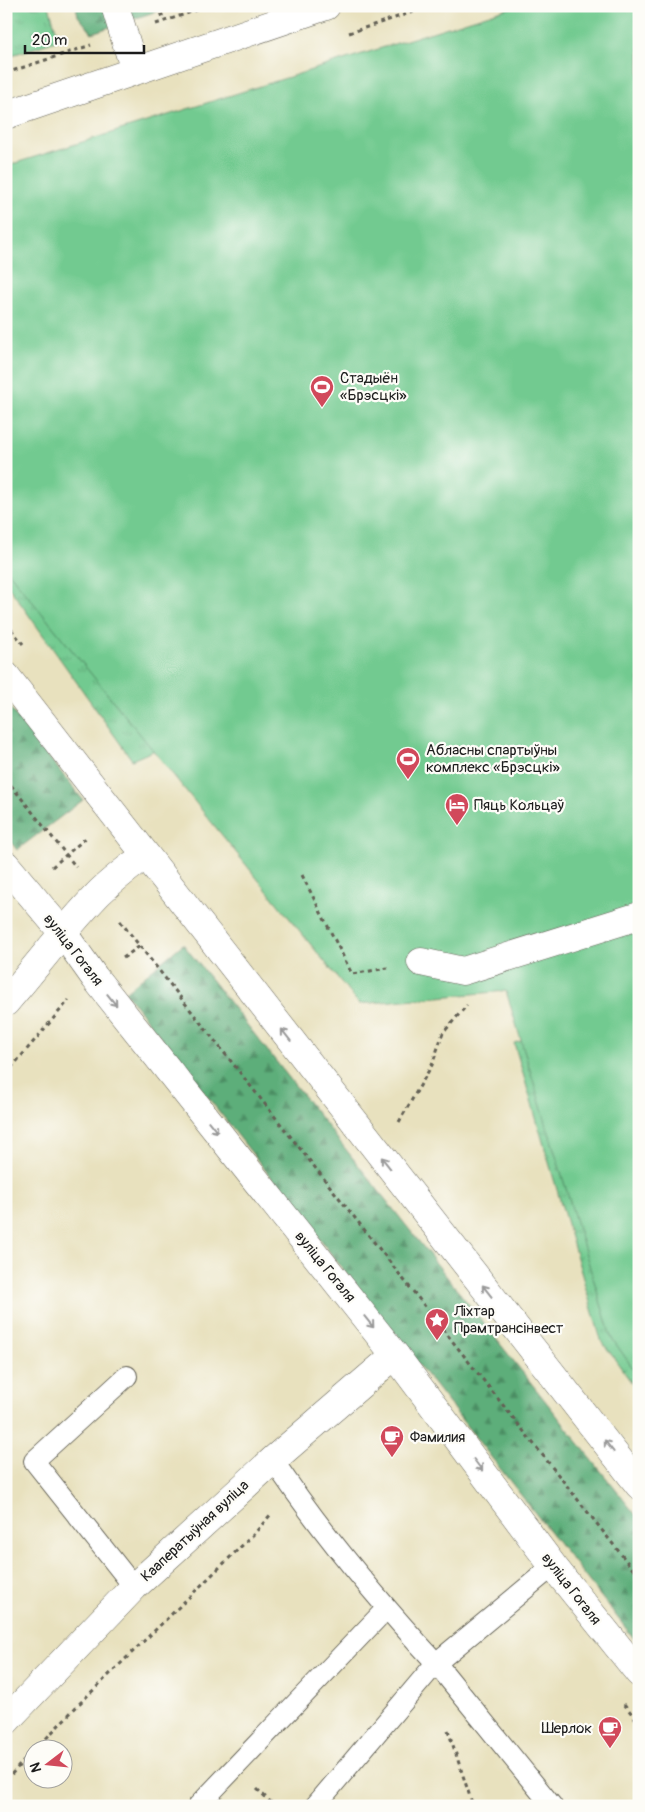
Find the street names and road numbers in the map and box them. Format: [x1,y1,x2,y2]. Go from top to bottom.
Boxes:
street label: вуліца Гогаля [39,910,107,990]
street label: вуліца Гогаля [290,1228,360,1306]
street label: Кааператыўная вуліца [137,1476,253,1586]
street label: вуліца Гогаля [537,1549,605,1629]

